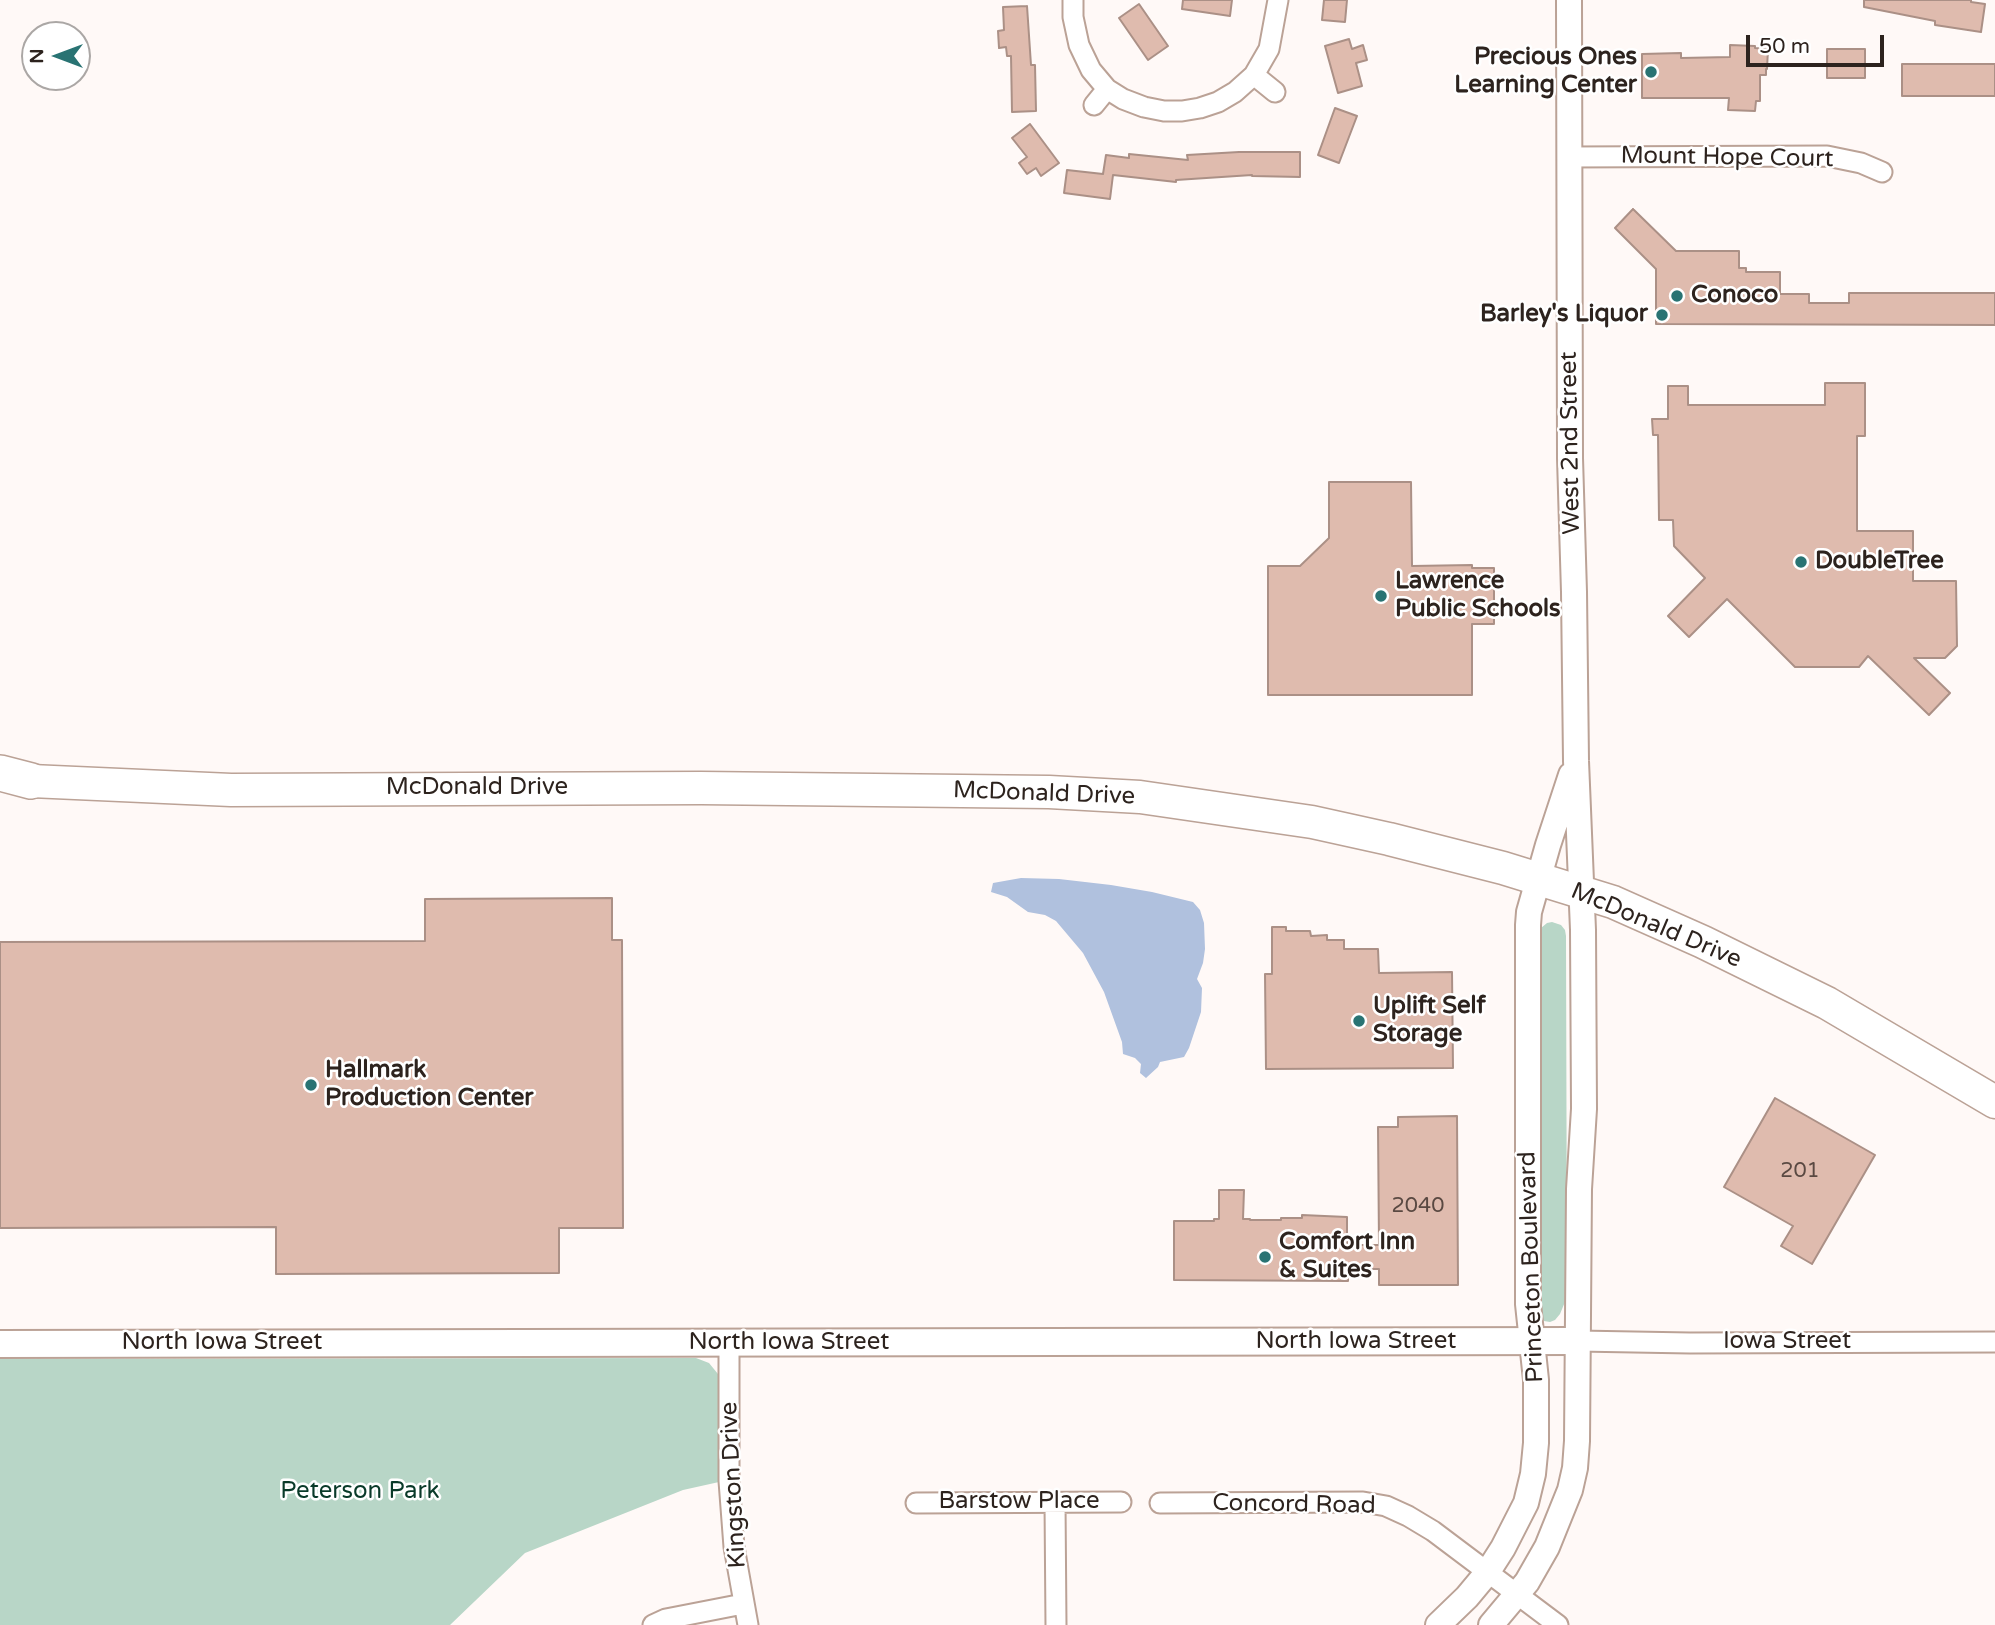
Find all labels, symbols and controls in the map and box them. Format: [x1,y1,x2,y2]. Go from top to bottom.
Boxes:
north arrow [21,21,91,91]
scale bar [1750,21,1888,65]
text: 50 m [1759,34,1810,59]
place label: Precious Ones Learning Center [1454,44,1637,100]
text: N [26,48,48,64]
marker: Precious Ones Learning Center [1643,64,1659,80]
street label: Mount Hope Court [1620,142,1834,174]
place label: Conoco [1691,282,1778,310]
marker: Conoco [1669,288,1685,304]
place label: Barley's Liquor [1480,301,1648,329]
marker: Barley's Liquor [1654,307,1670,323]
street label: West 2nd Street [1555,351,1587,535]
place label: DoubleTree [1815,548,1944,576]
marker: DoubleTree [1793,554,1809,570]
place label: Lawrence Public Schools [1395,568,1561,624]
marker: Lawrence Public Schools [1373,588,1389,604]
street label: McDonald Drive [386,774,568,802]
street label: McDonald Drive [952,776,1136,812]
street label: McDonald Drive [1566,877,1746,975]
place label: Uplift Self Storage [1373,993,1486,1049]
marker: Uplift Self Storage [1351,1013,1367,1029]
place label: Hallmark Production Center [325,1057,533,1113]
marker: Hallmark Production Center [303,1077,319,1093]
street label: Princeton Boulevard [1514,1151,1550,1383]
house number: 201 [1780,1158,1820,1184]
house number: 2040 [1392,1193,1444,1219]
place label: Comfort Inn & Suites [1279,1229,1415,1285]
marker: Comfort Inn & Suites [1257,1249,1273,1265]
street label: North Iowa Street [1256,1328,1456,1356]
street label: Iowa Street [1723,1328,1851,1356]
street label: North Iowa Street [122,1329,322,1357]
street label: North Iowa Street [689,1329,889,1357]
street label: Kingston Drive [715,1401,753,1569]
park label: Peterson Park [280,1478,440,1506]
street label: Barstow Place [938,1488,1100,1516]
street label: Concord Road [1212,1489,1376,1521]

